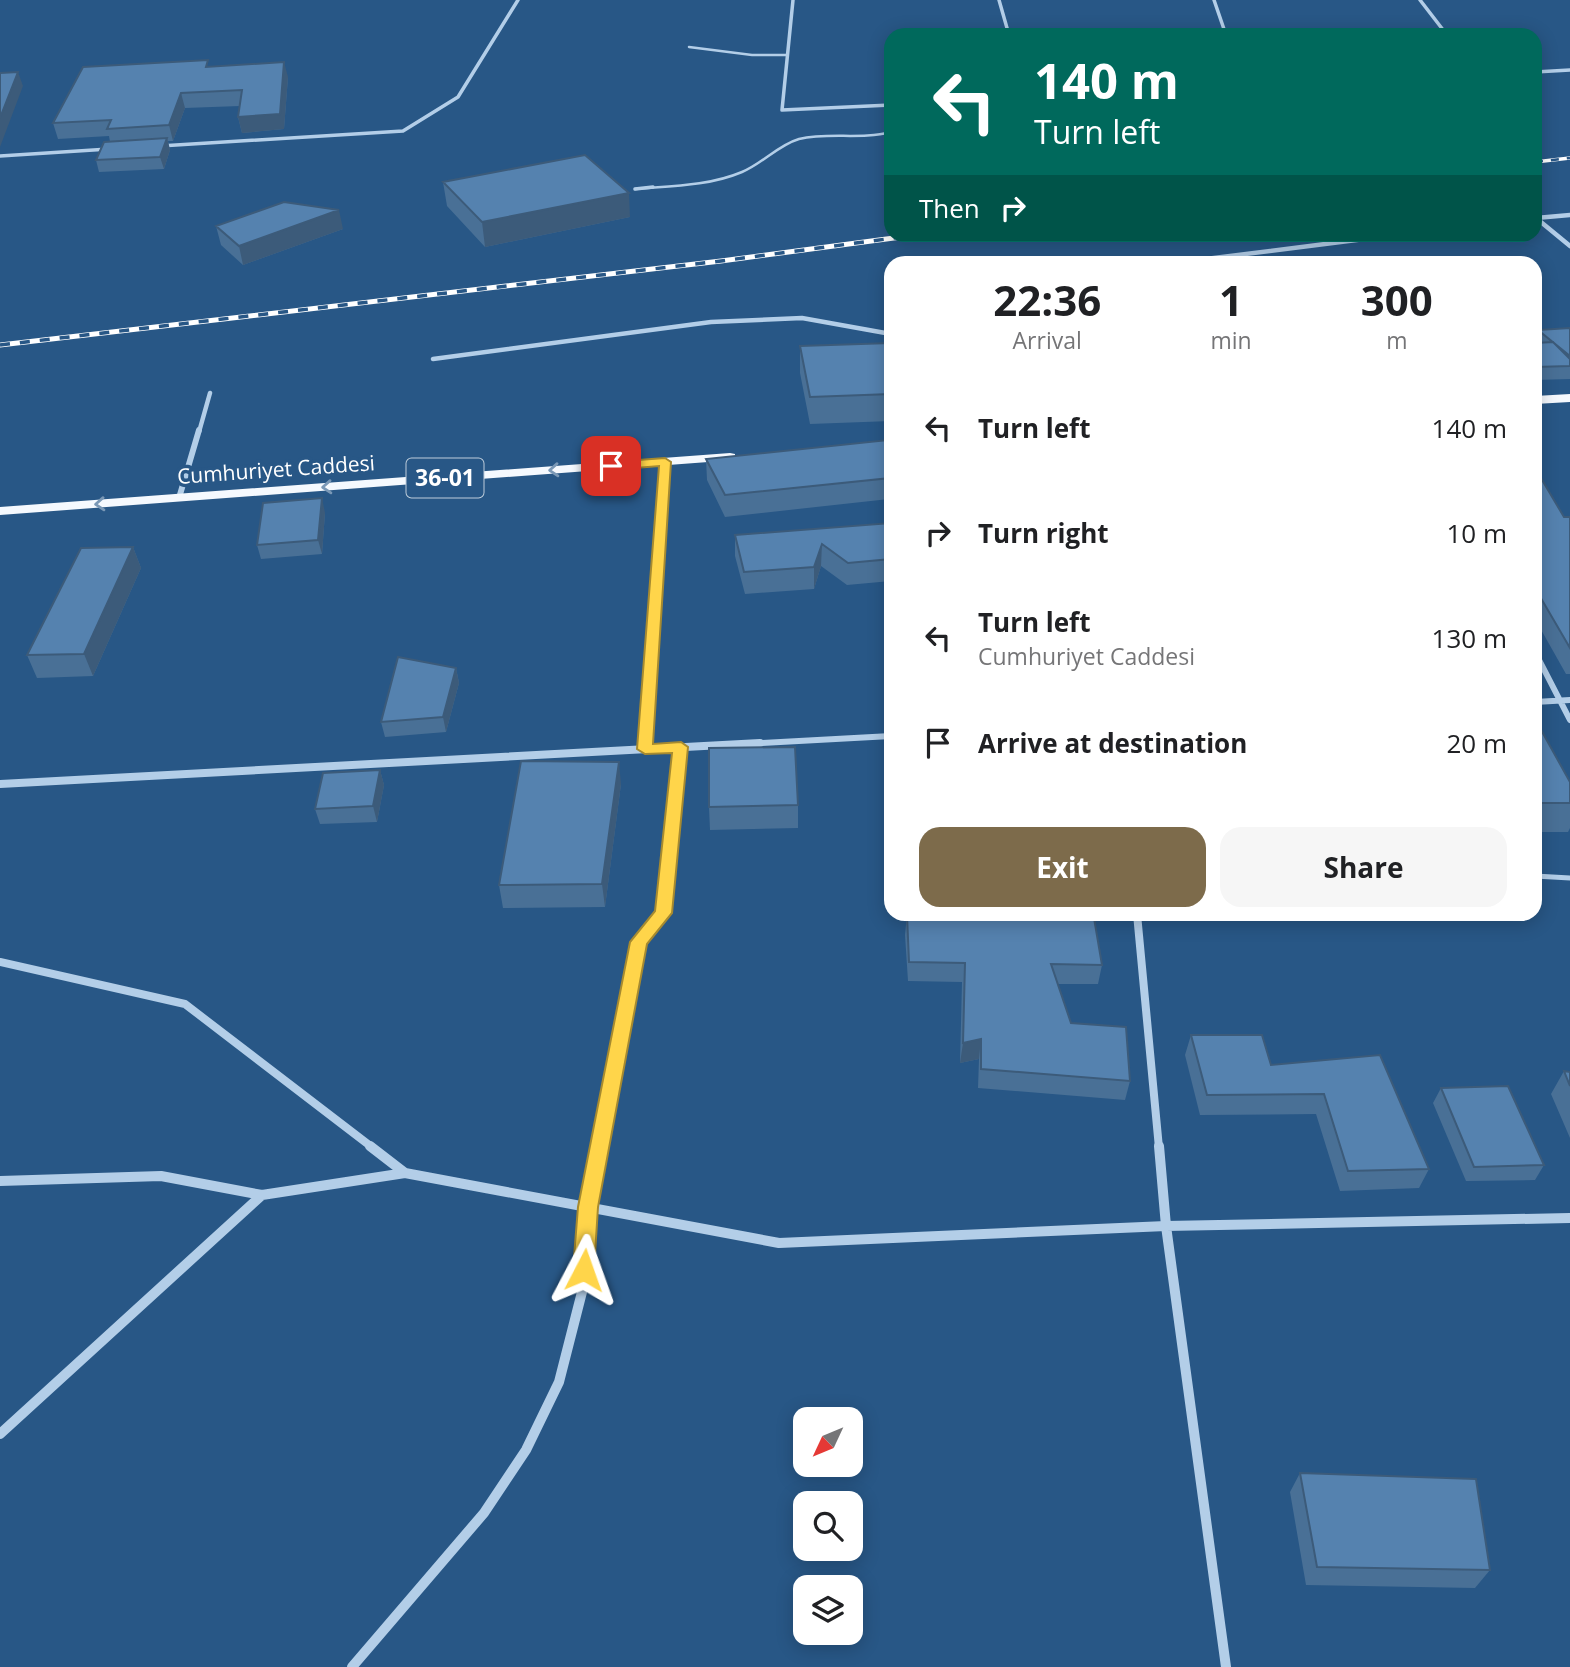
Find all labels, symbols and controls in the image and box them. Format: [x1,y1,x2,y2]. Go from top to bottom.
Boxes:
text: 140 m [1034,47,1179,113]
icon: left [919,56,1010,147]
text: Turn left [1034,110,1160,153]
icon: right [994,189,1032,227]
text: Then [919,190,980,226]
text: 22:36 [993,271,1101,328]
text: 1 [1219,271,1243,328]
text: 300 [1361,271,1433,328]
text: Arrival [1013,324,1082,356]
text: min [1210,324,1252,356]
text: m [1386,324,1407,356]
icon: left [919,409,957,447]
text: Turn left [978,410,1090,446]
text: 140 m [1432,410,1507,446]
pin [581,436,641,496]
icon: arrive [592,447,630,485]
street label: Cumhuriyet Caddesi [176,448,376,490]
road number: 36-01 [406,458,484,498]
one-way arrow [548,462,559,477]
one-way arrow [321,479,332,494]
one-way arrow [94,496,105,511]
icon: right [919,514,957,552]
text: Turn right [978,515,1109,551]
text: 10 m [1446,515,1507,551]
text: Turn left [978,604,1090,640]
icon: left [919,619,957,657]
text: 130 m [1432,620,1507,656]
text: Cumhuriyet Caddesi [978,640,1195,672]
icon: arrive [919,724,957,762]
text: Arrive at destination [978,725,1247,761]
text: 20 m [1446,725,1507,761]
button: Exit [919,827,1206,907]
button: Share [1220,827,1507,907]
position arrow [547,1233,621,1307]
north arrow [793,1407,863,1477]
map controls [793,1407,863,1645]
button: search [793,1491,863,1561]
button: layers [793,1575,863,1645]

